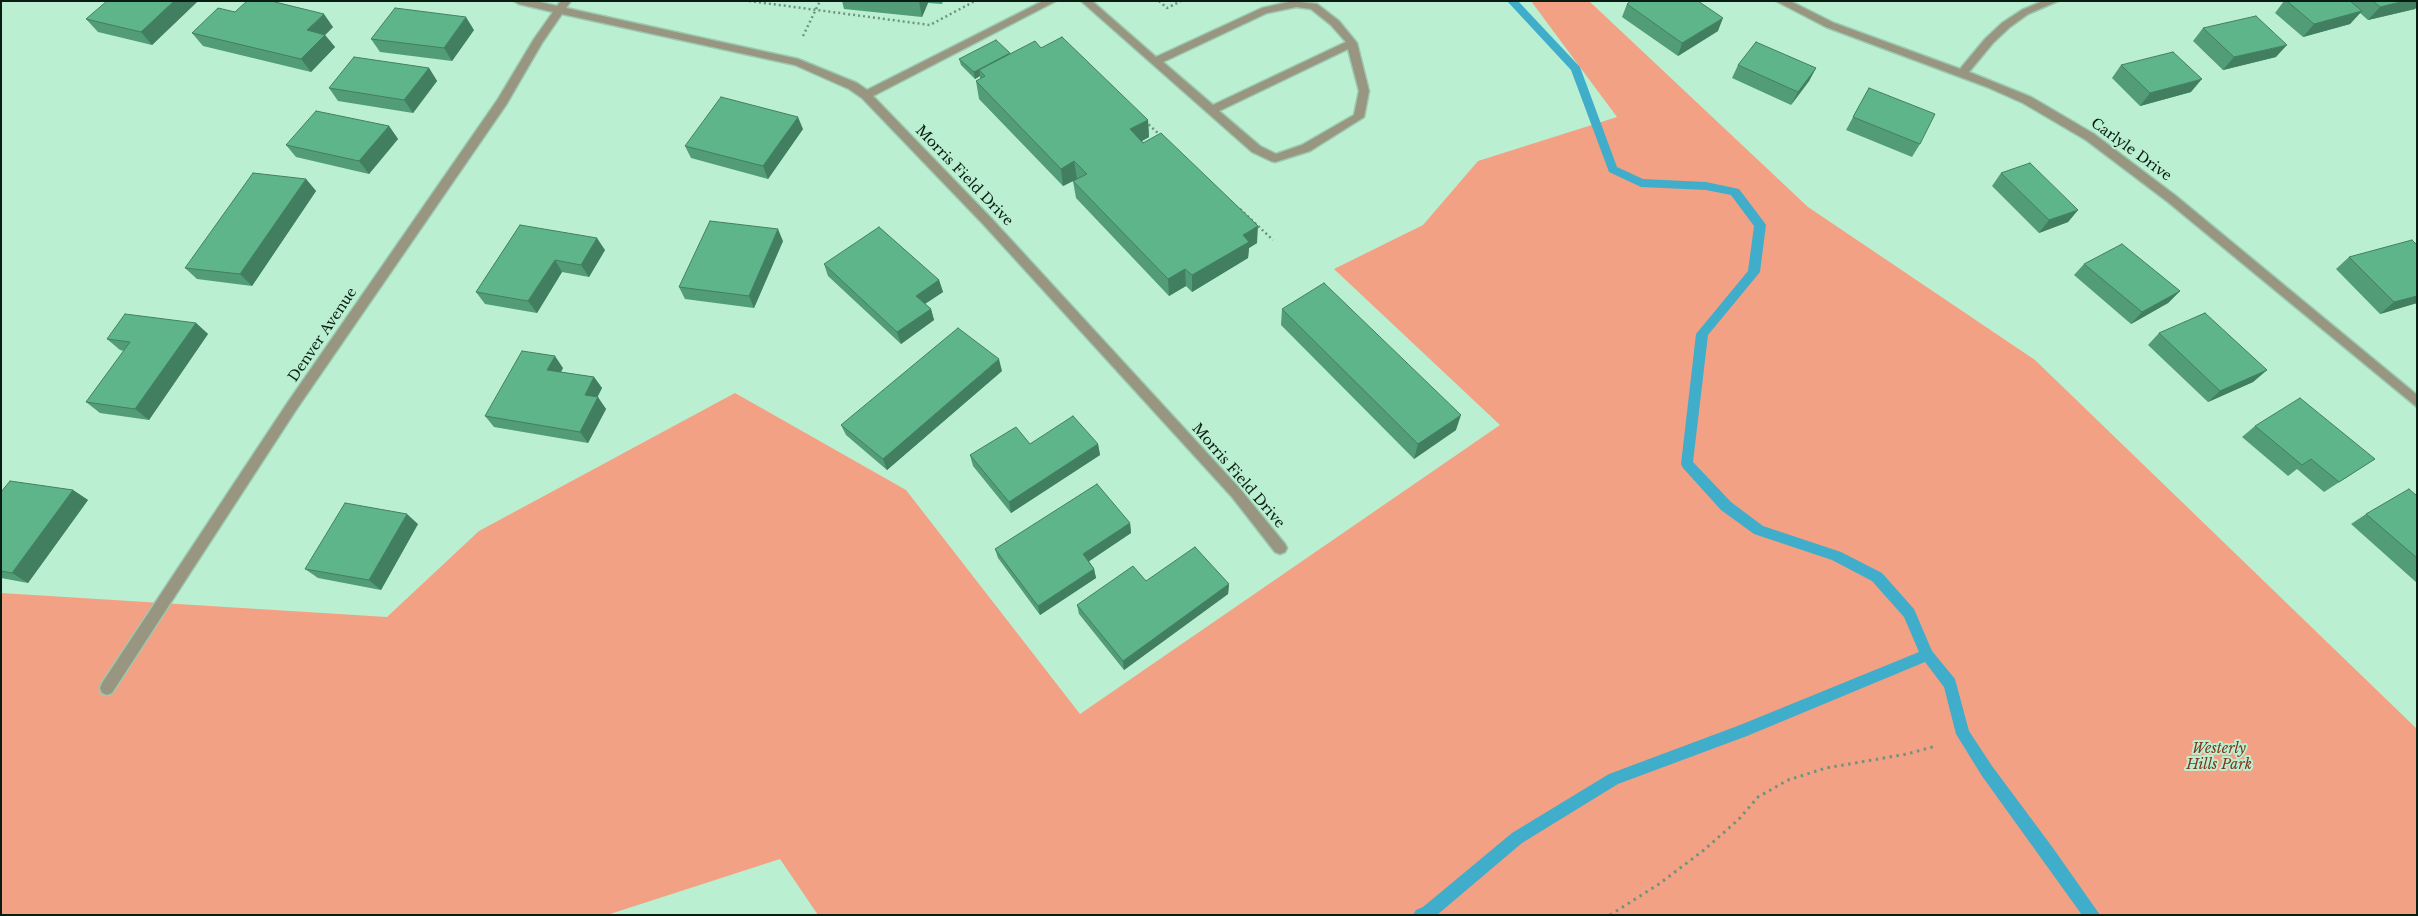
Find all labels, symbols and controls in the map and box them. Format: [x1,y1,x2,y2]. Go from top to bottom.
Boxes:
street label: Carlyle Drive [2087,115,2175,185]
street label: Morris Field Drive [912,122,1016,230]
street label: Denver Avenue [285,285,361,385]
street label: Morris Field Drive [1188,420,1288,532]
park label: Westerly Hills Park [2186,741,2252,774]

